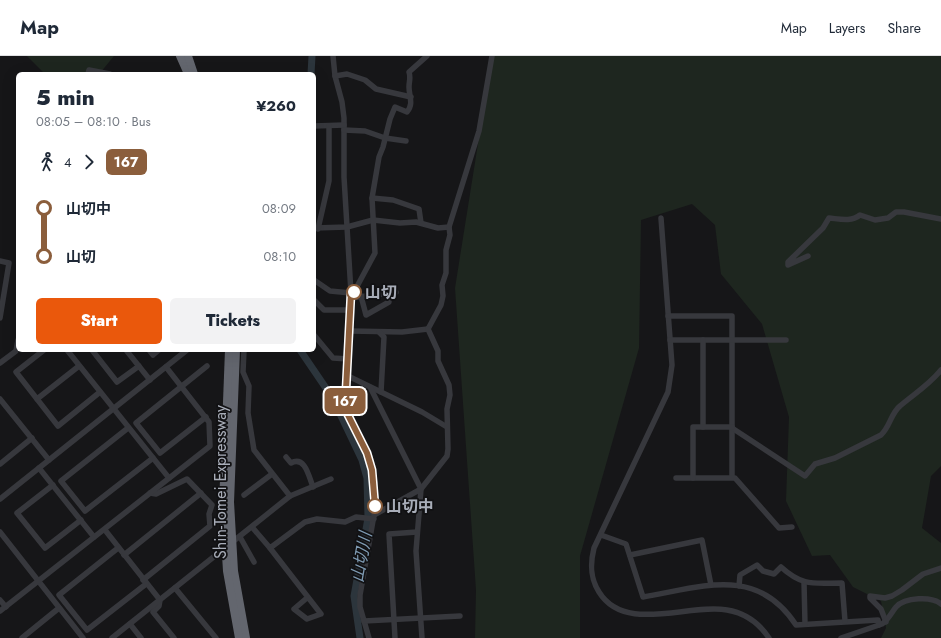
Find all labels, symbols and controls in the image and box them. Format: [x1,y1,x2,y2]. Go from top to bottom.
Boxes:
text: Map [20,14,59,41]
text: Map [781,18,807,38]
text: Layers [829,18,865,38]
text: Share [887,18,921,38]
text: 5 min [36,81,95,113]
text: ¥260 [256,95,296,117]
text: 08:05 – 08:10 · Bus [36,112,151,131]
icon: walk [36,151,58,173]
icon: forward [78,151,100,173]
text: 167 [114,152,139,172]
text: 4 [64,153,72,172]
text: 山切中 [66,198,111,220]
text: 08:09 [262,199,296,218]
text: 山切 [66,246,96,268]
text: 08:10 [264,247,296,266]
place label: 山切 [365,281,397,304]
marker: 山切 [346,284,362,300]
button: Start [36,298,162,344]
button: Tickets [170,298,296,344]
line badge: 167 [322,388,368,414]
text: 167 [333,391,357,411]
street label: Shin-Tomei Expressway [209,404,232,559]
place label: 山切中 [386,495,434,518]
marker: 山切中 [367,498,383,514]
water label: 山切川 [345,528,378,584]

